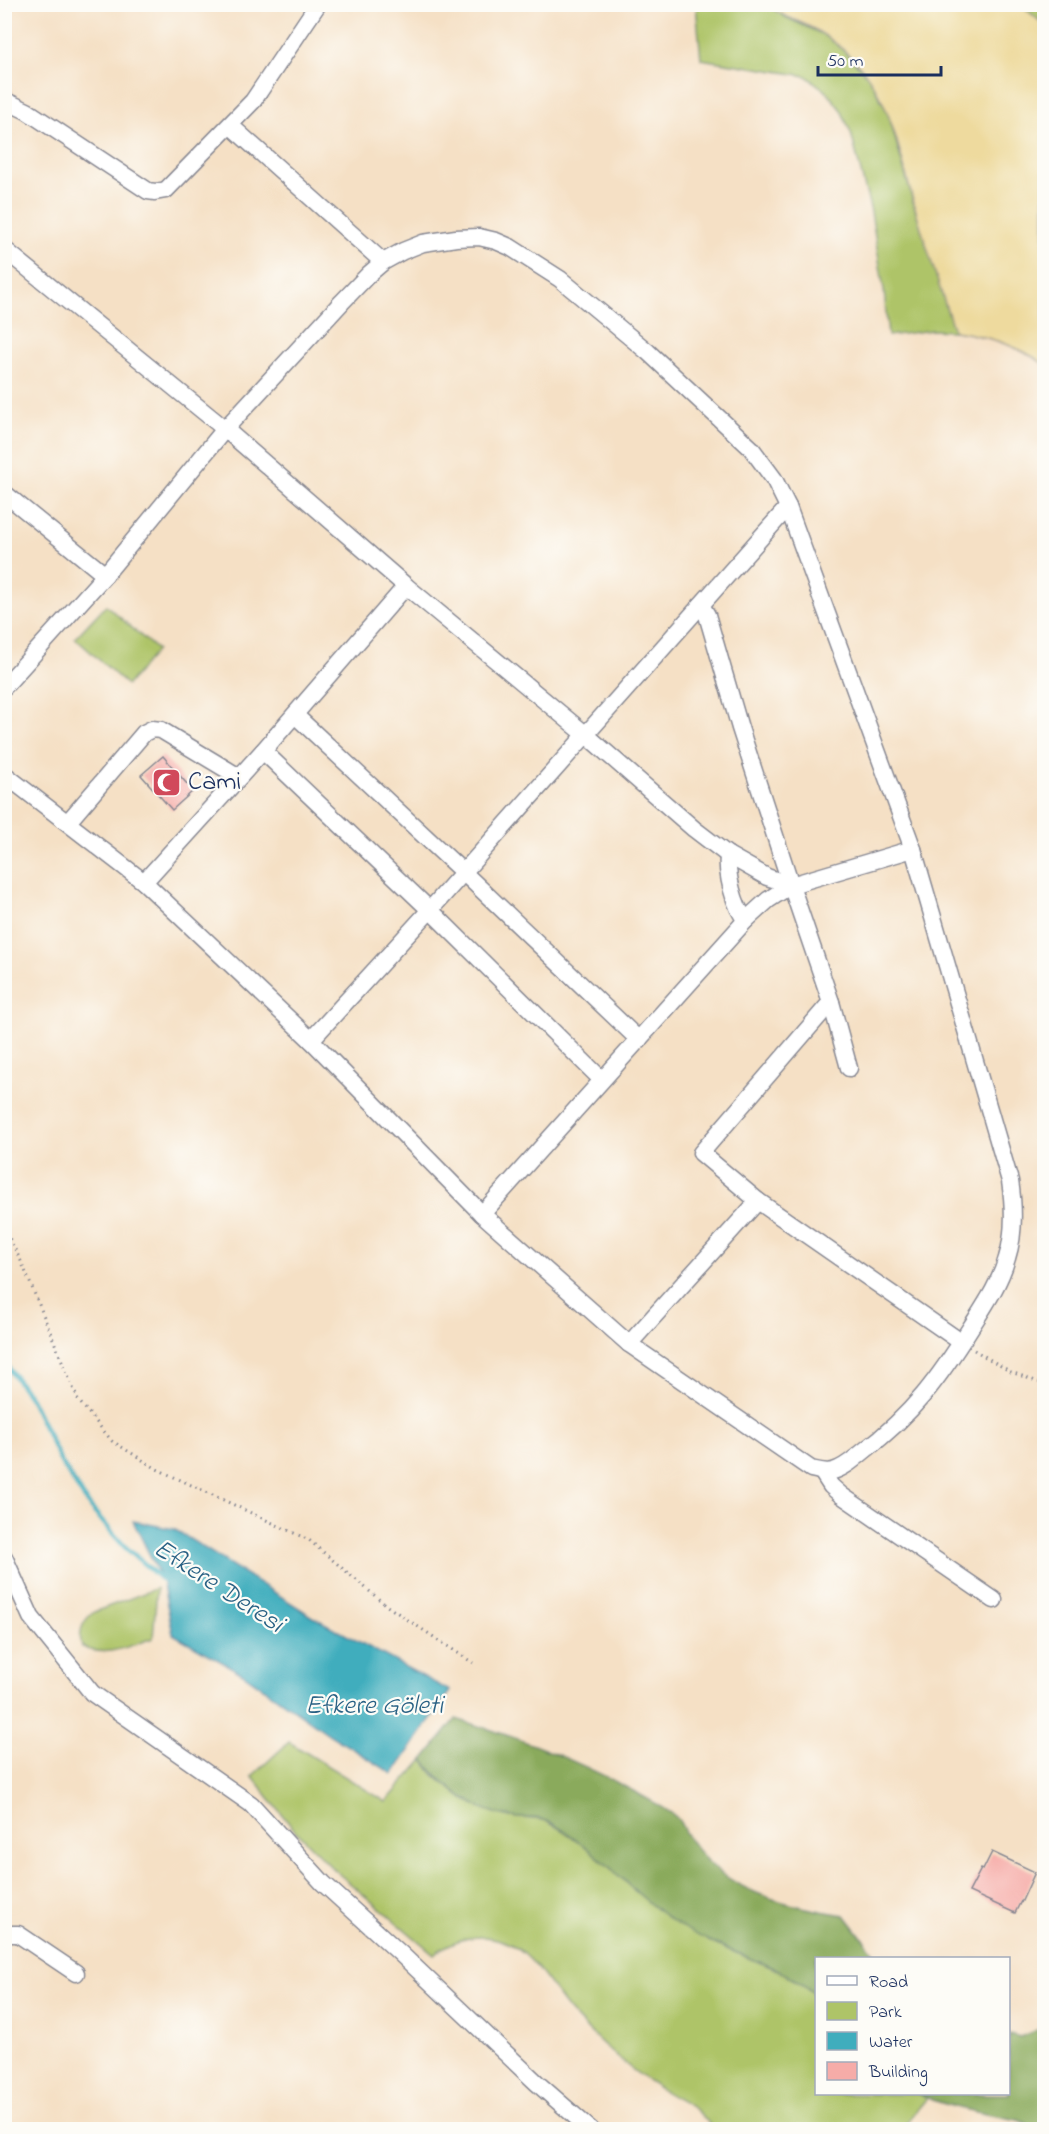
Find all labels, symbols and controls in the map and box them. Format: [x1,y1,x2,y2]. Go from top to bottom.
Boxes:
scale bar [818,39,941,77]
text: 50 m [827,49,864,75]
place label: Cami [188,764,241,802]
mosque icon: Cami [151,767,183,799]
water label: Efkere Deresi [145,1530,293,1645]
water label: Efkere Göleti [305,1687,445,1726]
legend [815,1957,1010,2095]
text: Road [869,1970,908,1996]
text: Park [869,2000,902,2026]
text: Water [869,2030,913,2056]
text: Building [868,2060,928,2087]

